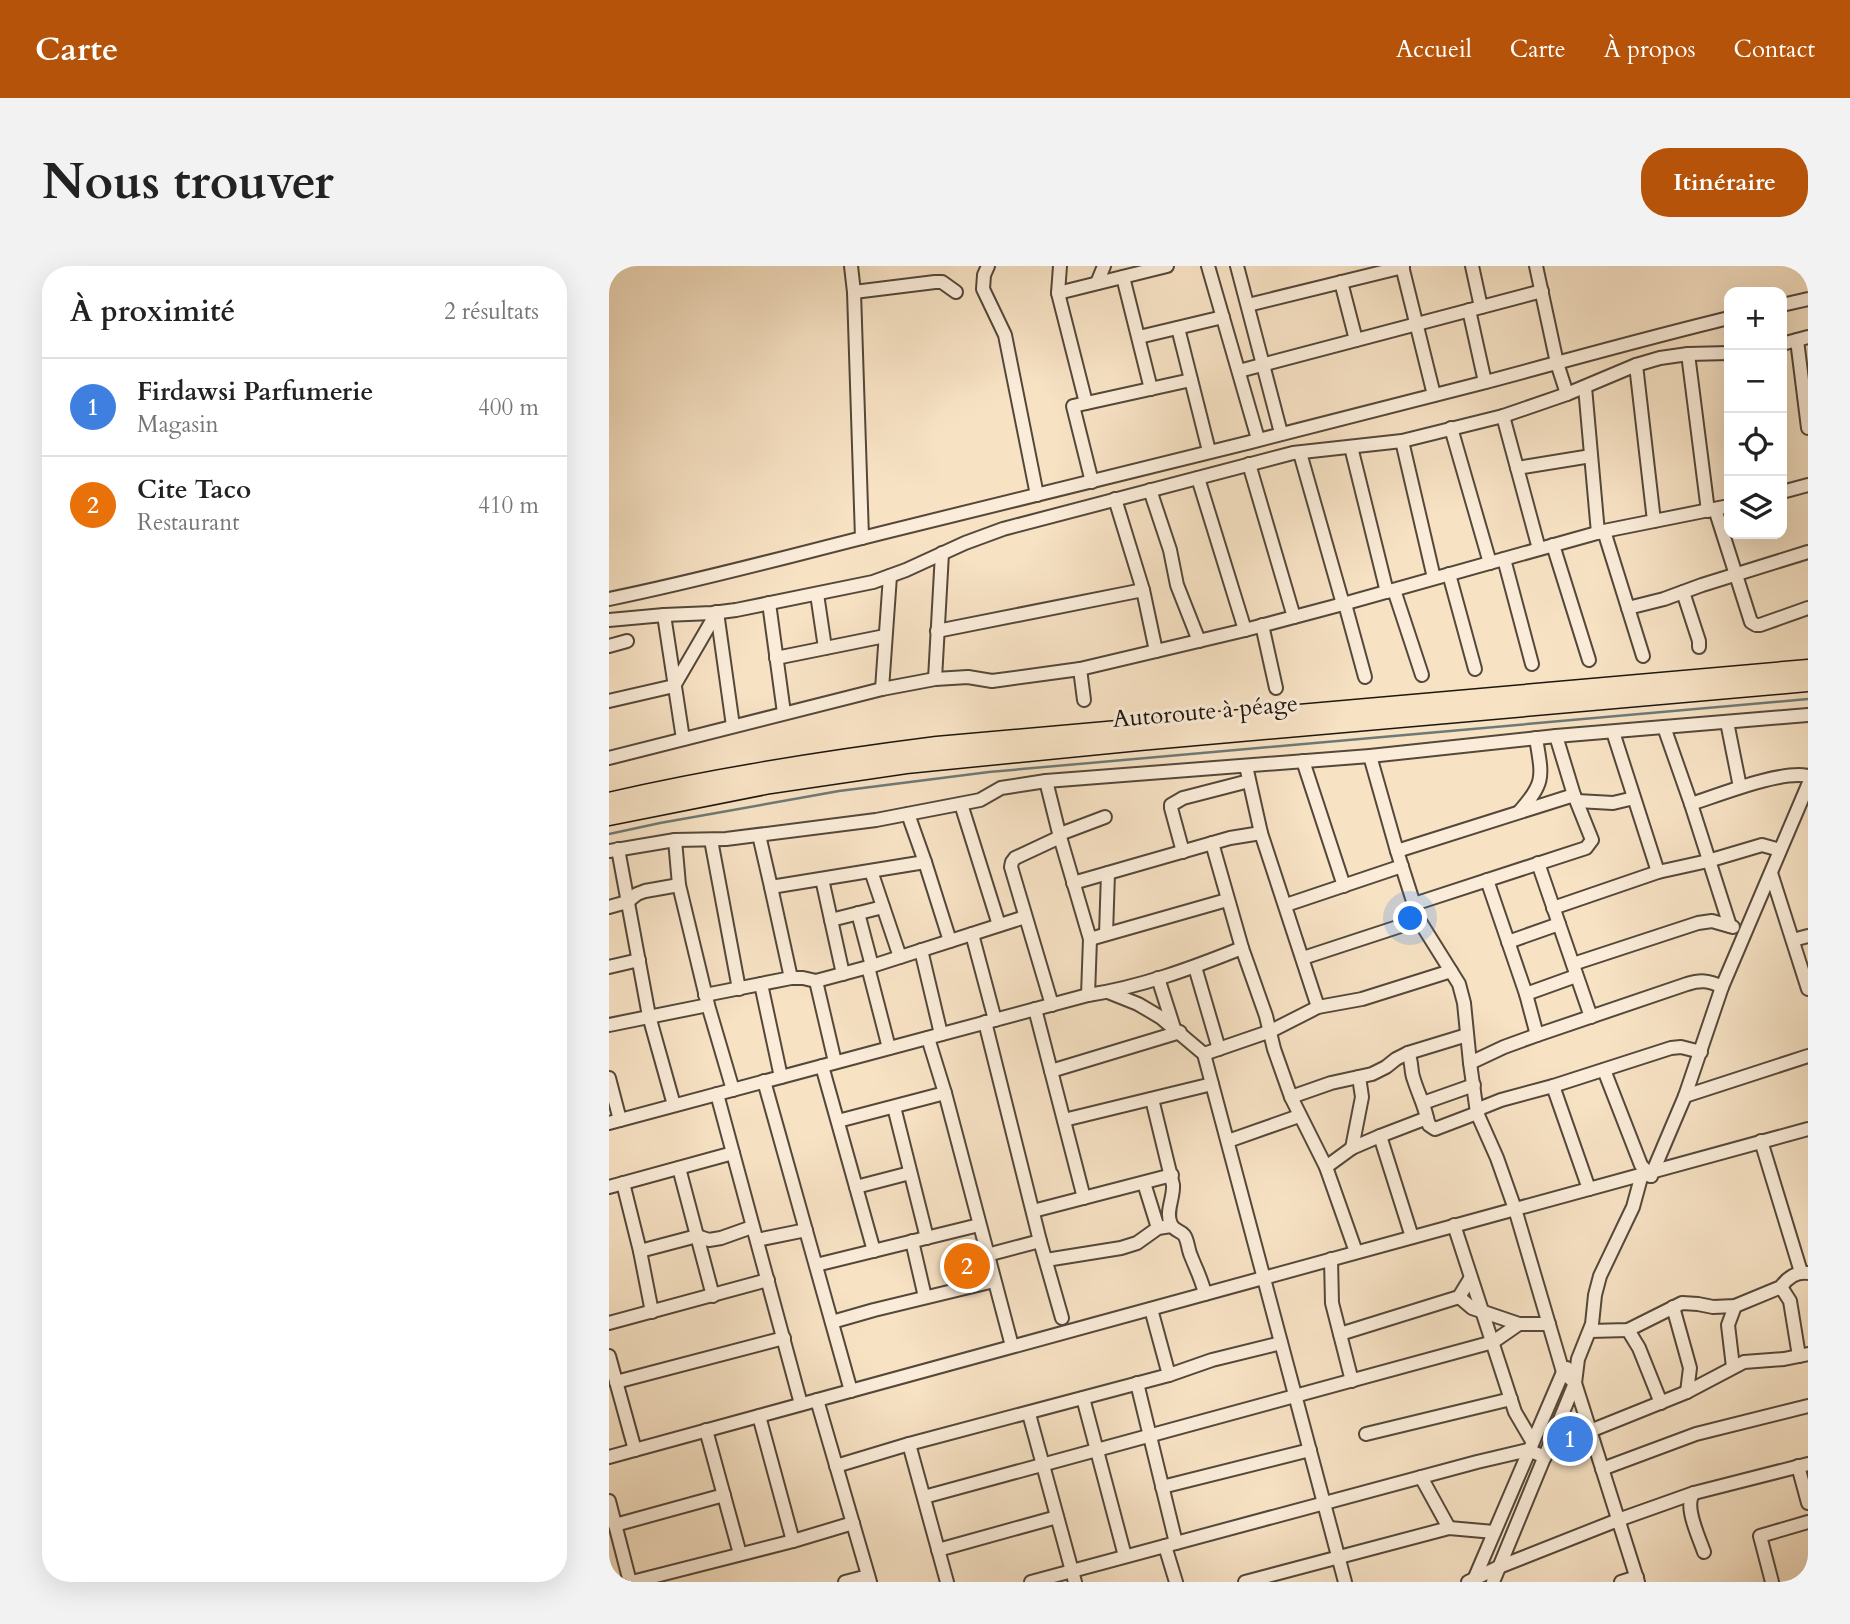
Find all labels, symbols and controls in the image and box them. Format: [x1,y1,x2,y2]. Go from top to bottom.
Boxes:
text: Carte [35,27,118,72]
text: Accueil [1396,33,1472,66]
text: Carte [1510,33,1566,66]
text: À propos [1604,33,1696,66]
text: Contact [1734,33,1815,66]
button: Itinéraire [1641,148,1808,217]
text: Nous trouver [42,149,334,216]
map controls [1724,287,1787,539]
button: + [1724,287,1787,350]
text: À proximité [70,291,235,332]
text: 2 résultats [444,296,539,327]
button: − [1724,350,1787,413]
text: Firdawsi Parfumerie [137,374,373,409]
text: 1 [87,392,99,423]
text: 400 m [478,392,539,423]
text: Magasin [137,409,219,440]
button: locate [1724,413,1787,476]
text: Cite Taco [137,472,251,507]
button: layers [1724,476,1787,539]
text: 2 [87,490,99,521]
text: 410 m [478,490,539,521]
text: Restaurant [137,507,240,538]
street label: Autoroute à péage [1111,687,1299,736]
your location [1393,901,1427,935]
pin: 2 [944,1240,990,1292]
pin: 1 [1547,1413,1593,1465]

